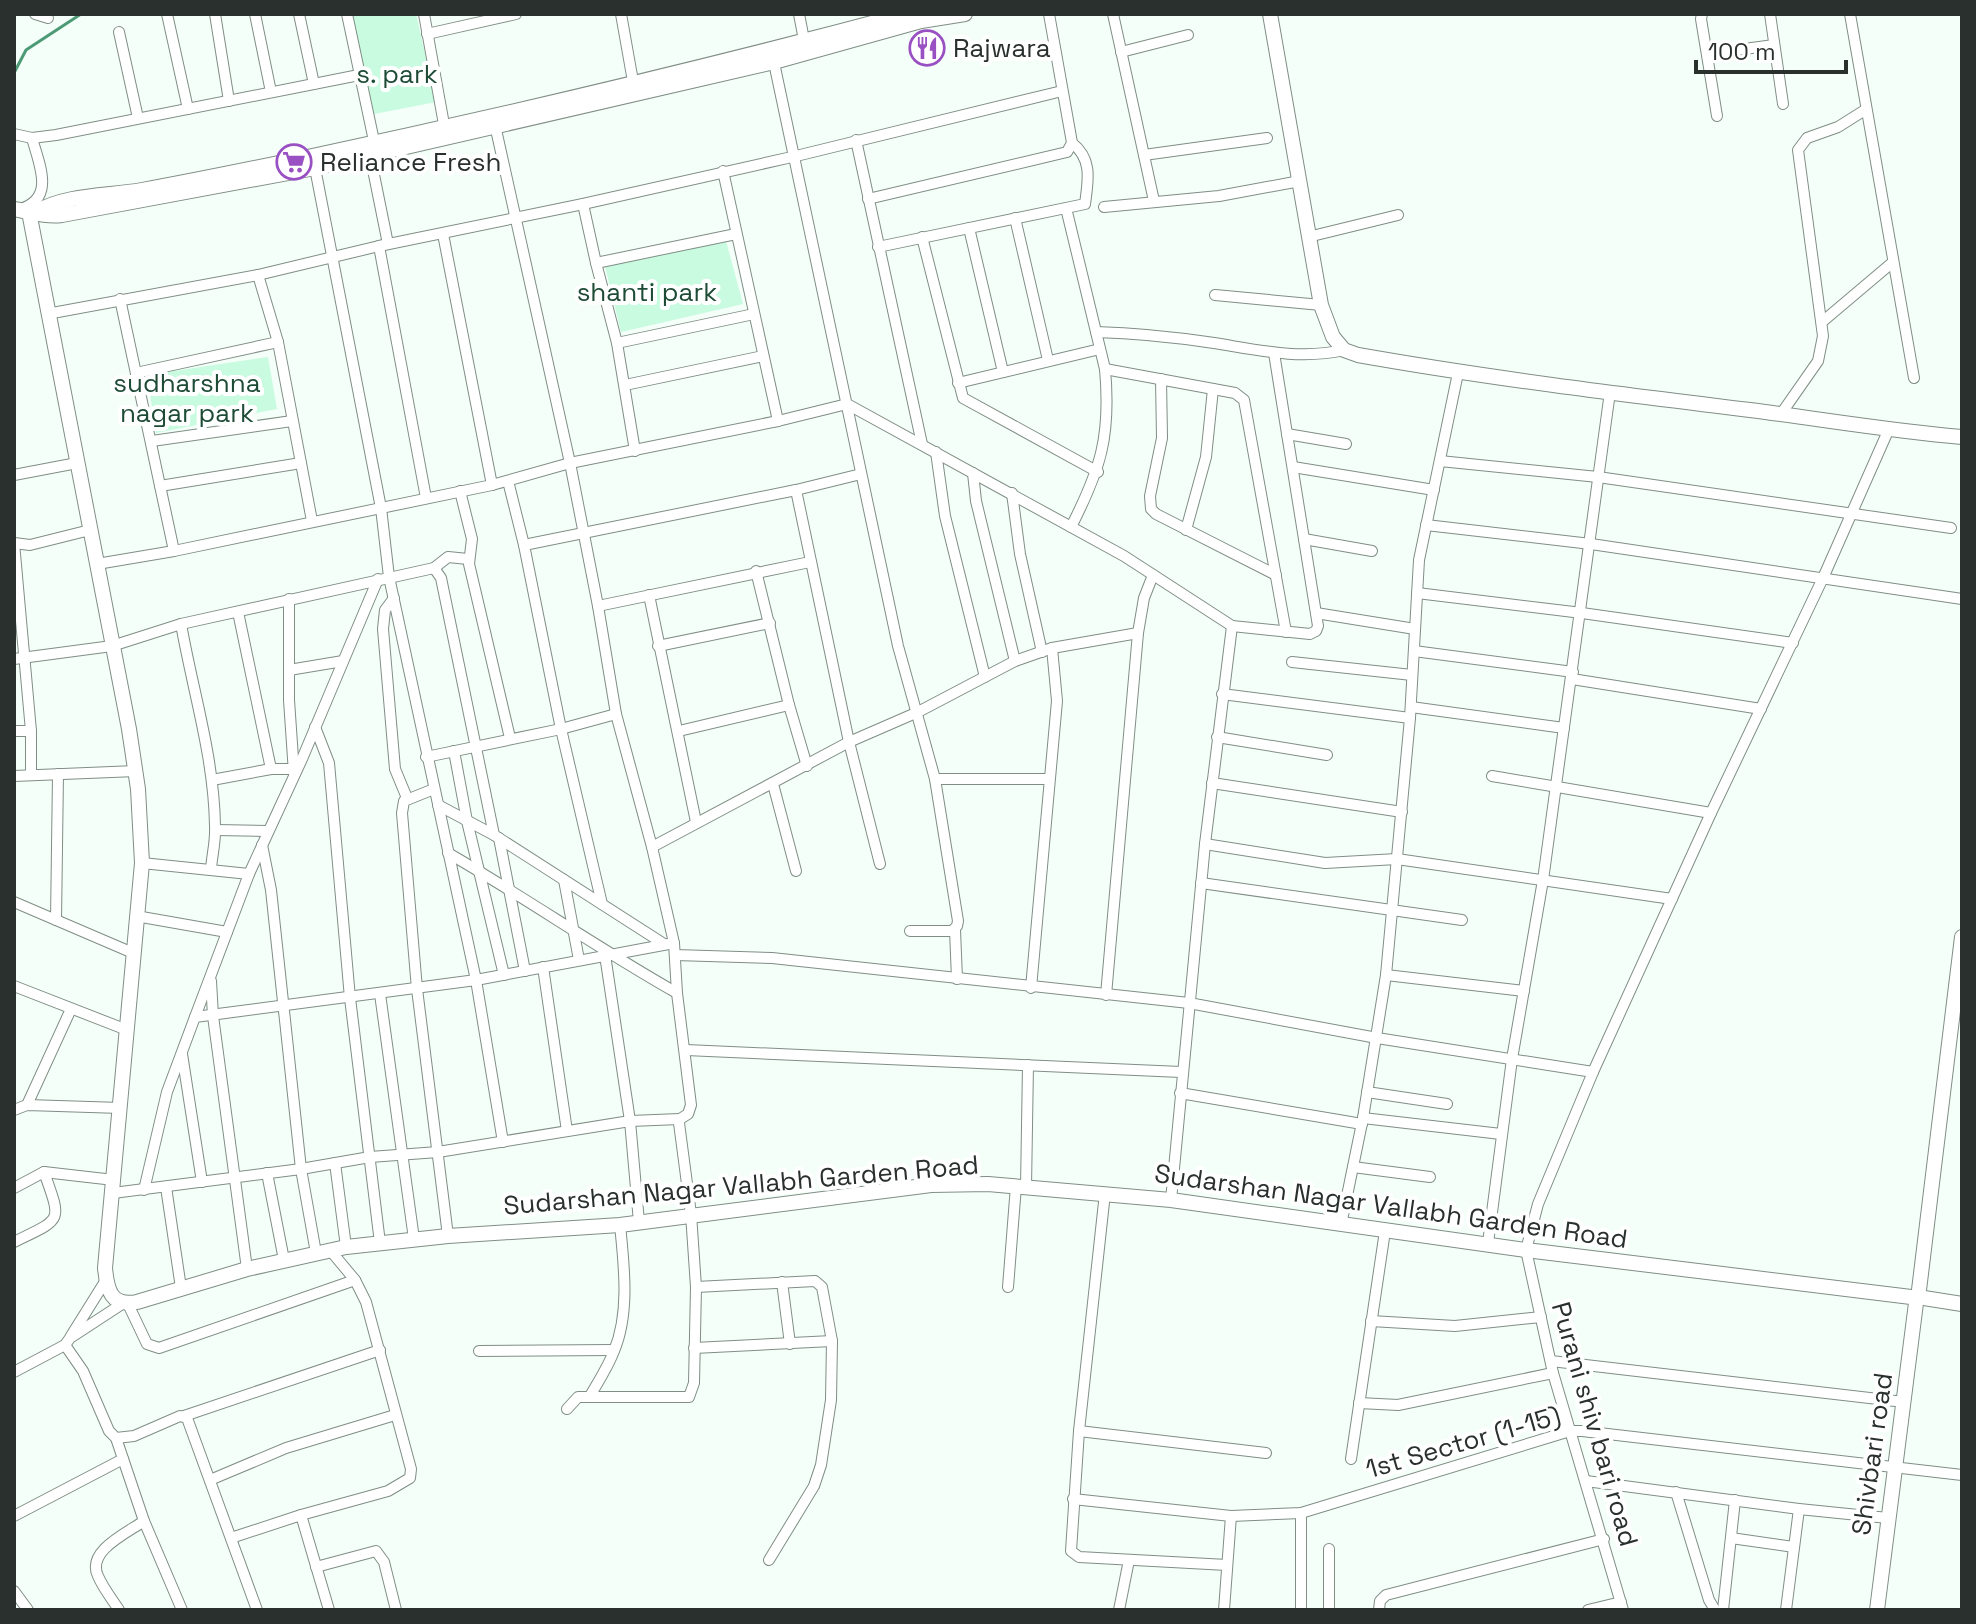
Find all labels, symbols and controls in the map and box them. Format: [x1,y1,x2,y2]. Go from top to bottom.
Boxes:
scale bar [1696,24,1846,74]
restaurant icon: Rajwara [908,29,946,67]
place label: Rajwara [953,31,1051,65]
text: 100 m [1708,36,1776,67]
park label: s. park [356,57,438,91]
supermarket icon: Reliance Fresh [275,143,313,181]
place label: Reliance Fresh [320,145,501,179]
park label: shanti park [577,275,717,309]
park label: sudharshna nagar park [113,366,261,430]
street label: Sudarshan Nagar Vallabh Garden Road [502,1147,980,1223]
street label: Sudarshan Nagar Vallabh Garden Road [1152,1156,1630,1256]
street label: Purani shiv bari road [1544,1298,1646,1550]
street label: Shivbari road [1844,1371,1900,1537]
street label: 1st Sector (1-15) [1362,1398,1564,1486]

